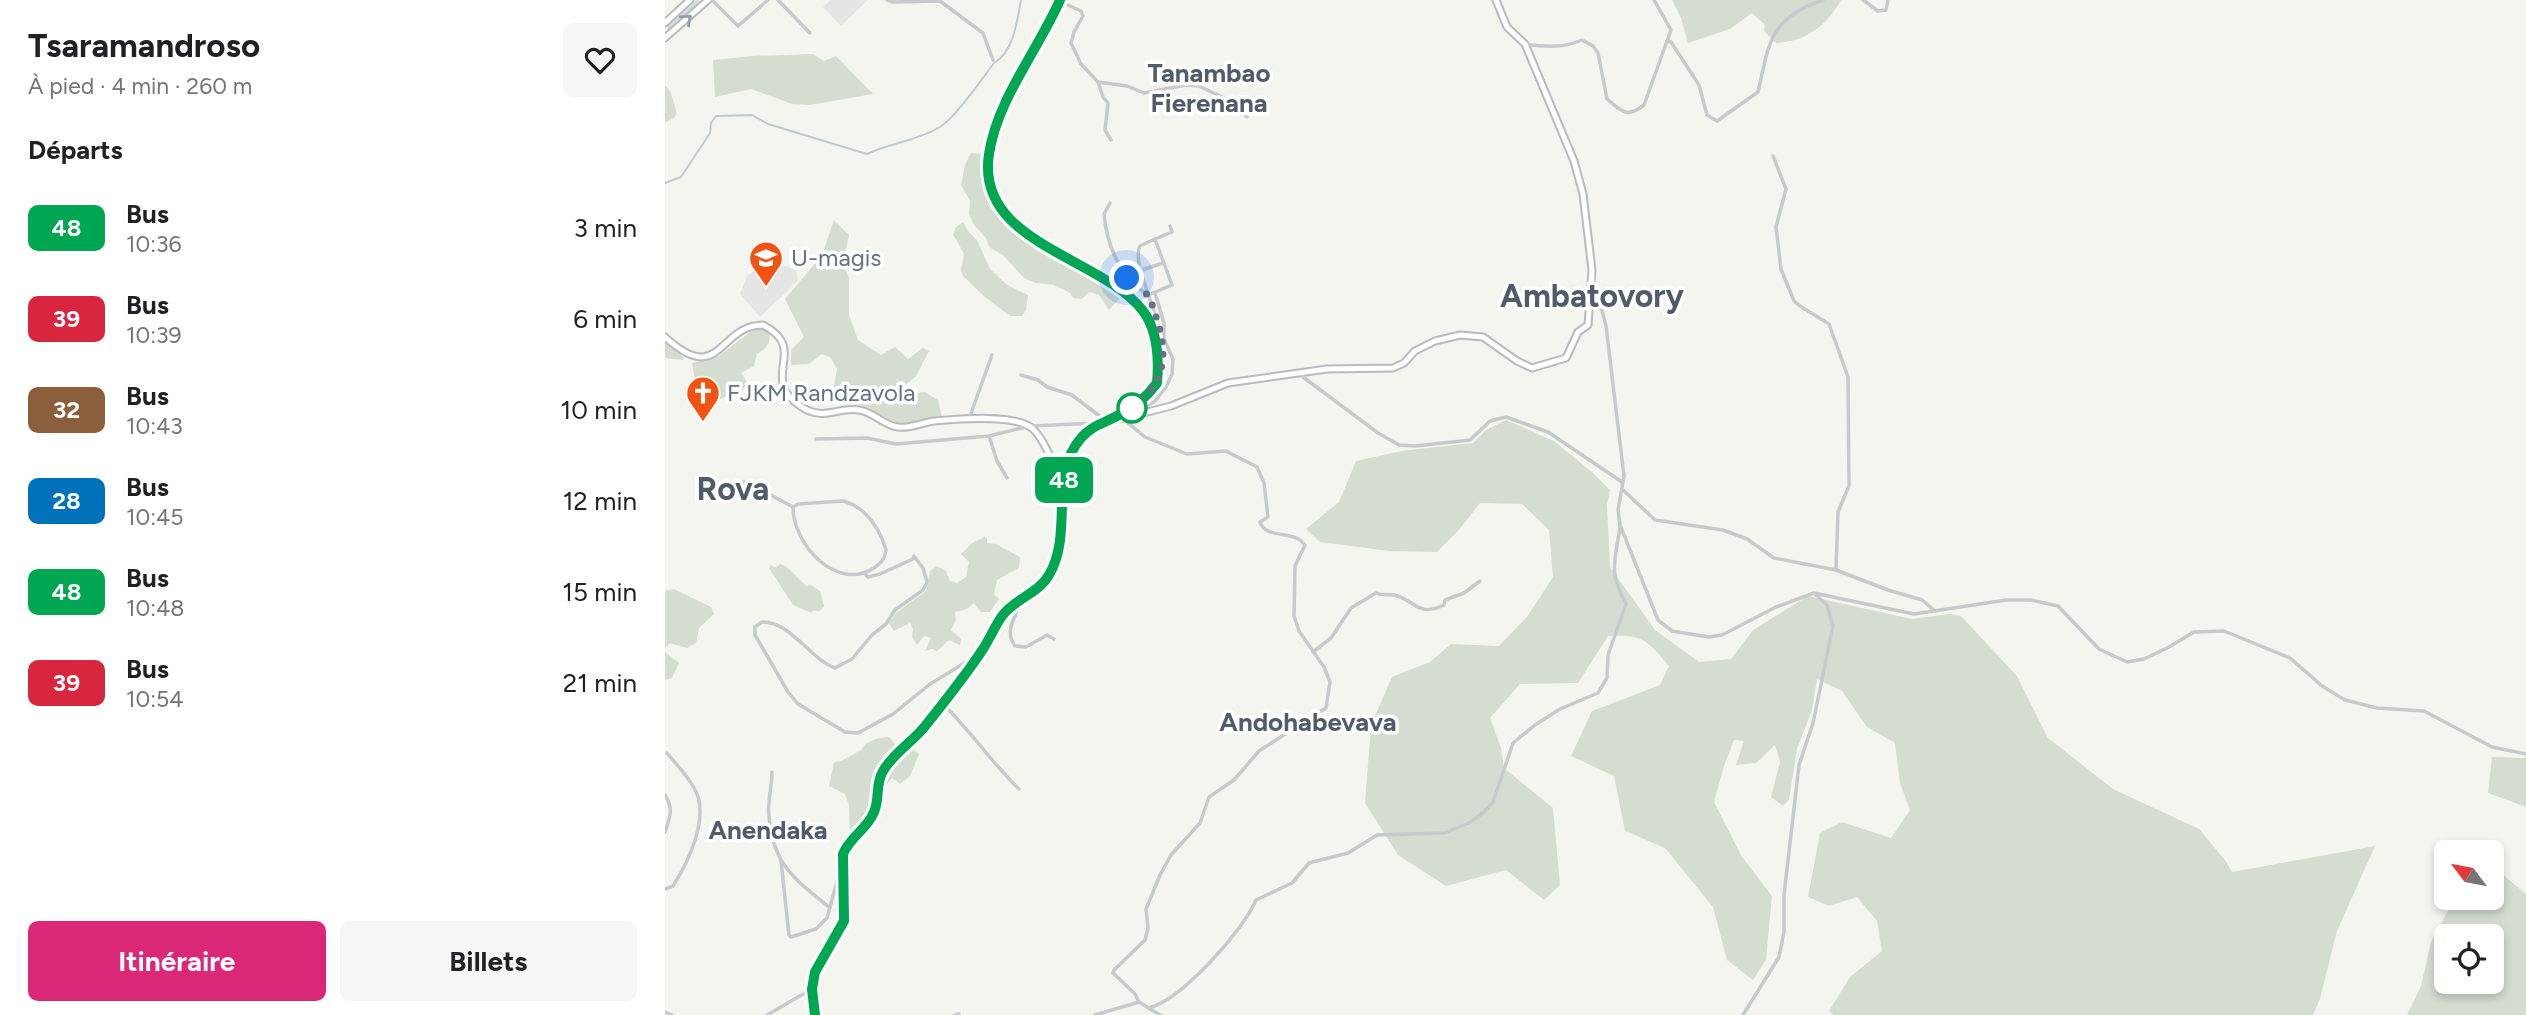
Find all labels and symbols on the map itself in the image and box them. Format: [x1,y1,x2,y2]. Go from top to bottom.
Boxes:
one-way arrow [679,15,692,28]
district label: Tanambao Fierenana [1147,57,1271,119]
school or university icon: U-magis [747,239,785,288]
place label: U-magis [791,243,881,272]
your location [1109,260,1144,295]
district label: Ambatovory [1500,277,1684,315]
church icon: FJKM Randzavola [684,374,722,423]
place label: FJKM Randzavola [727,378,915,407]
unlabelled marker [1117,393,1147,423]
line badge: 48 [1033,457,1095,503]
district label: Rova [697,470,769,508]
district label: Andohabevava [1219,706,1397,738]
district label: Anendaka [708,814,828,846]
north arrow [2434,840,2504,910]

